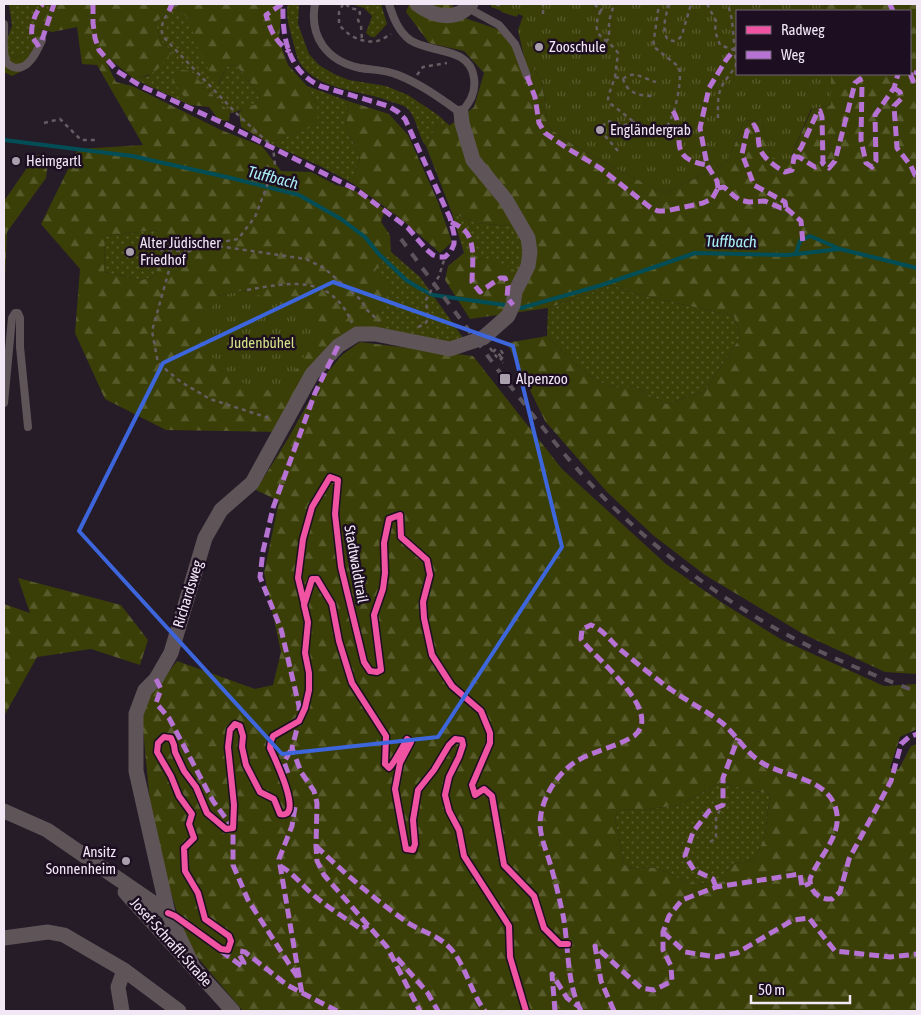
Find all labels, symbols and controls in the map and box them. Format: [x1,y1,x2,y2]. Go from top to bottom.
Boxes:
legend [736,10,911,75]
text: Radweg [781,21,825,38]
place label: Zooschule [549,38,606,55]
marker: Zooschule [533,41,545,53]
text: Weg [781,46,805,63]
place label: Engländergrab [610,121,691,138]
marker: Engländergrab [594,124,606,136]
place label: Heimgartl [26,152,81,169]
marker: Heimgartl [10,155,22,167]
water label: Tuffbach [246,162,300,192]
water label: Tuffbach [705,232,757,250]
place label: Alter Jüdischer Friedhof [140,234,221,268]
marker: Alter Jüdischer Friedhof [124,246,136,258]
park label: Judenbühel [229,334,295,351]
place label: Alpenzoo [516,370,568,387]
marker: Alpenzoo [498,372,512,386]
street label: Stadtwaldtrail [341,524,372,604]
street label: Richardsweg [169,558,206,630]
place label: Ansitz Sonnenheim [46,843,117,877]
marker: Ansitz Sonnenheim [120,855,132,867]
street label: Josef-Schraffl-Straße [127,894,216,990]
scale bar [751,972,850,1004]
text: 50 m [758,981,785,998]

